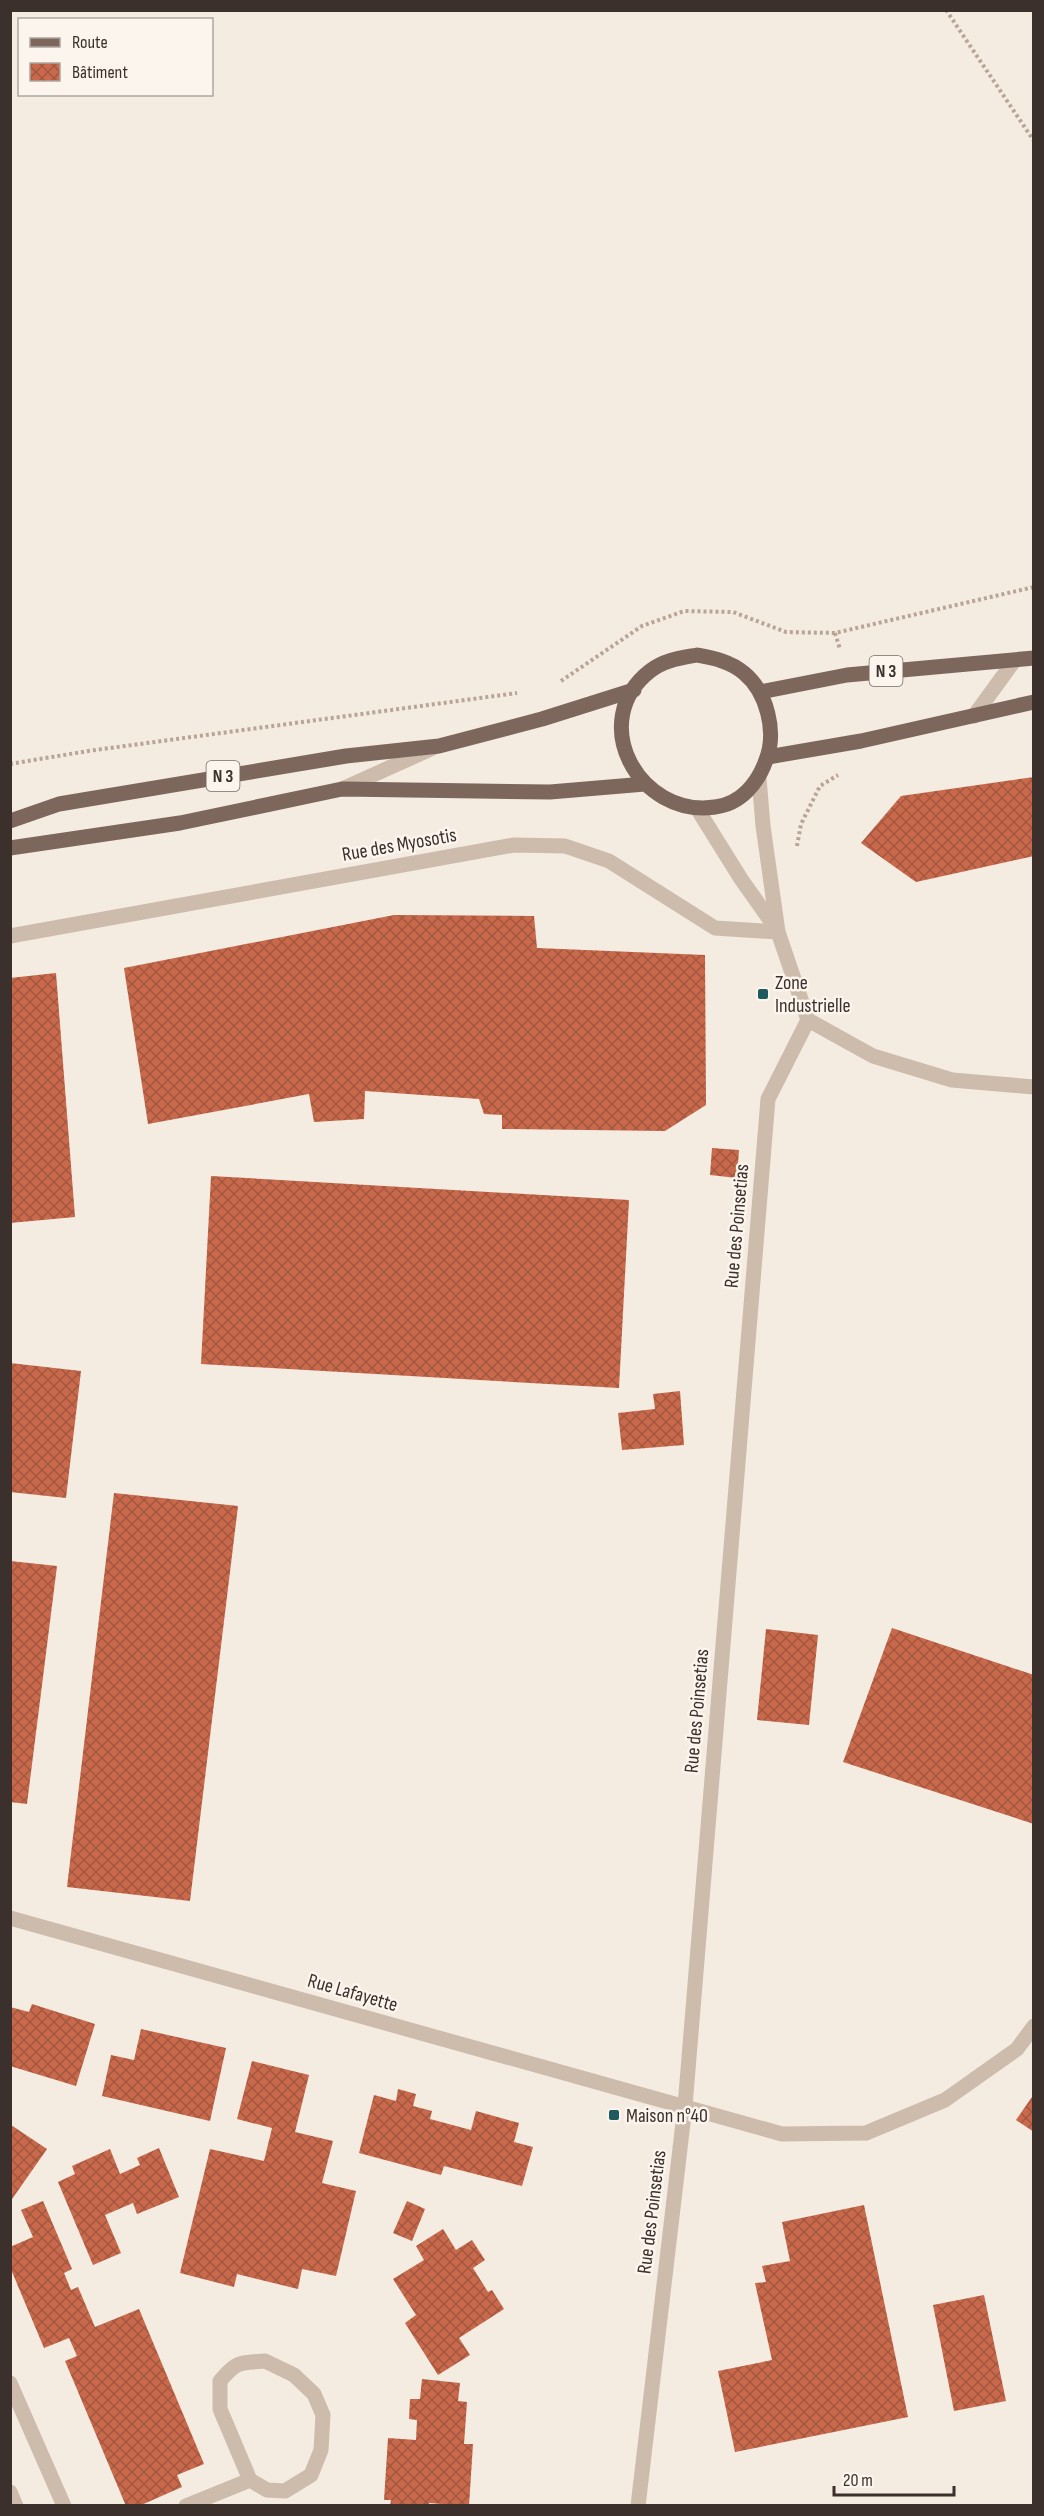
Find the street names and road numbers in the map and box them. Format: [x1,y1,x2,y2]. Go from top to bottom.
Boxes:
road number: N 3 [870,656,902,686]
road number: N 3 [206,761,240,791]
street label: Rue des Myosotis [340,823,458,867]
street label: Rue des Poinsetias [720,1163,754,1289]
street label: Rue des Poinsetias [680,1648,714,1774]
street label: Rue Lafayette [305,1969,401,2017]
street label: Rue des Poinsetias [632,2149,671,2275]

